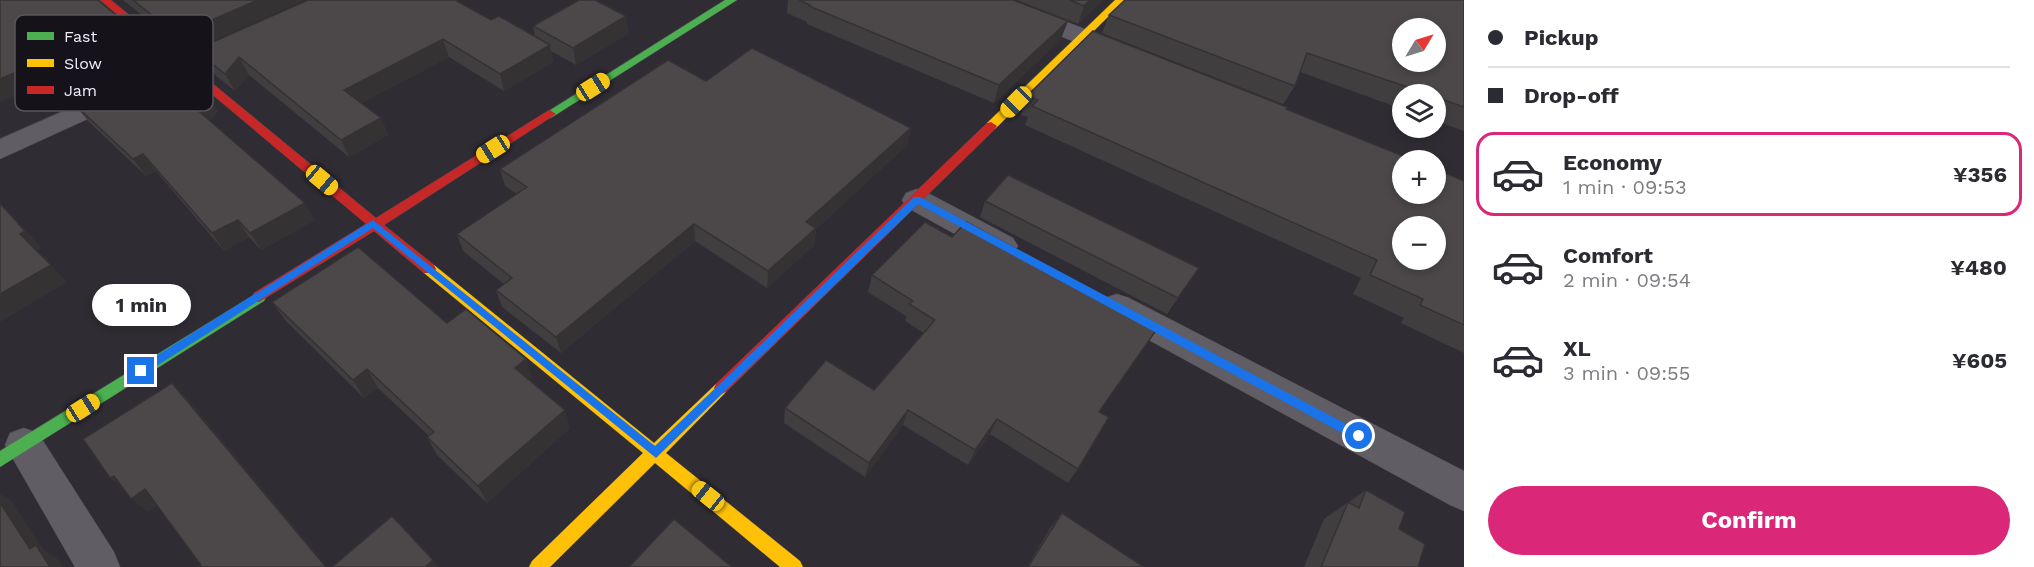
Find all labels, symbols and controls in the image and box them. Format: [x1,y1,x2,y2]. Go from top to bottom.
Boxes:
legend [15,15,213,111]
north arrow [1392,18,1446,72]
map controls [1392,18,1446,270]
text: Pickup [1524,25,1599,50]
text: Fast [64,27,97,46]
text: Slow [64,54,102,73]
car [573,70,613,104]
text: Jam [64,81,97,100]
car [997,83,1035,121]
text: Drop-off [1524,83,1619,108]
button: layers [1392,84,1446,138]
car [473,132,513,166]
icon: car [1491,147,1545,201]
button: + [1392,150,1446,204]
text: Economy [1563,150,1662,175]
car [302,162,342,198]
text: ¥356 [1953,162,2007,187]
text: 1 min · 09:53 [1563,175,1687,199]
button: − [1392,216,1446,270]
icon: car [1491,240,1545,294]
text: Comfort [1563,243,1653,268]
text: ¥480 [1950,255,2007,280]
text: 2 min · 09:54 [1563,268,1691,292]
callout: 1 min [92,284,190,326]
text: 1 min [116,293,167,317]
icon: car [1491,333,1545,387]
text: XL [1563,336,1591,361]
text: ¥605 [1952,348,2007,373]
route end [127,357,154,384]
text: 3 min · 09:55 [1563,361,1690,385]
car [63,391,103,425]
route start [1345,422,1372,449]
car [688,478,728,514]
button: Confirm [1488,486,2010,555]

